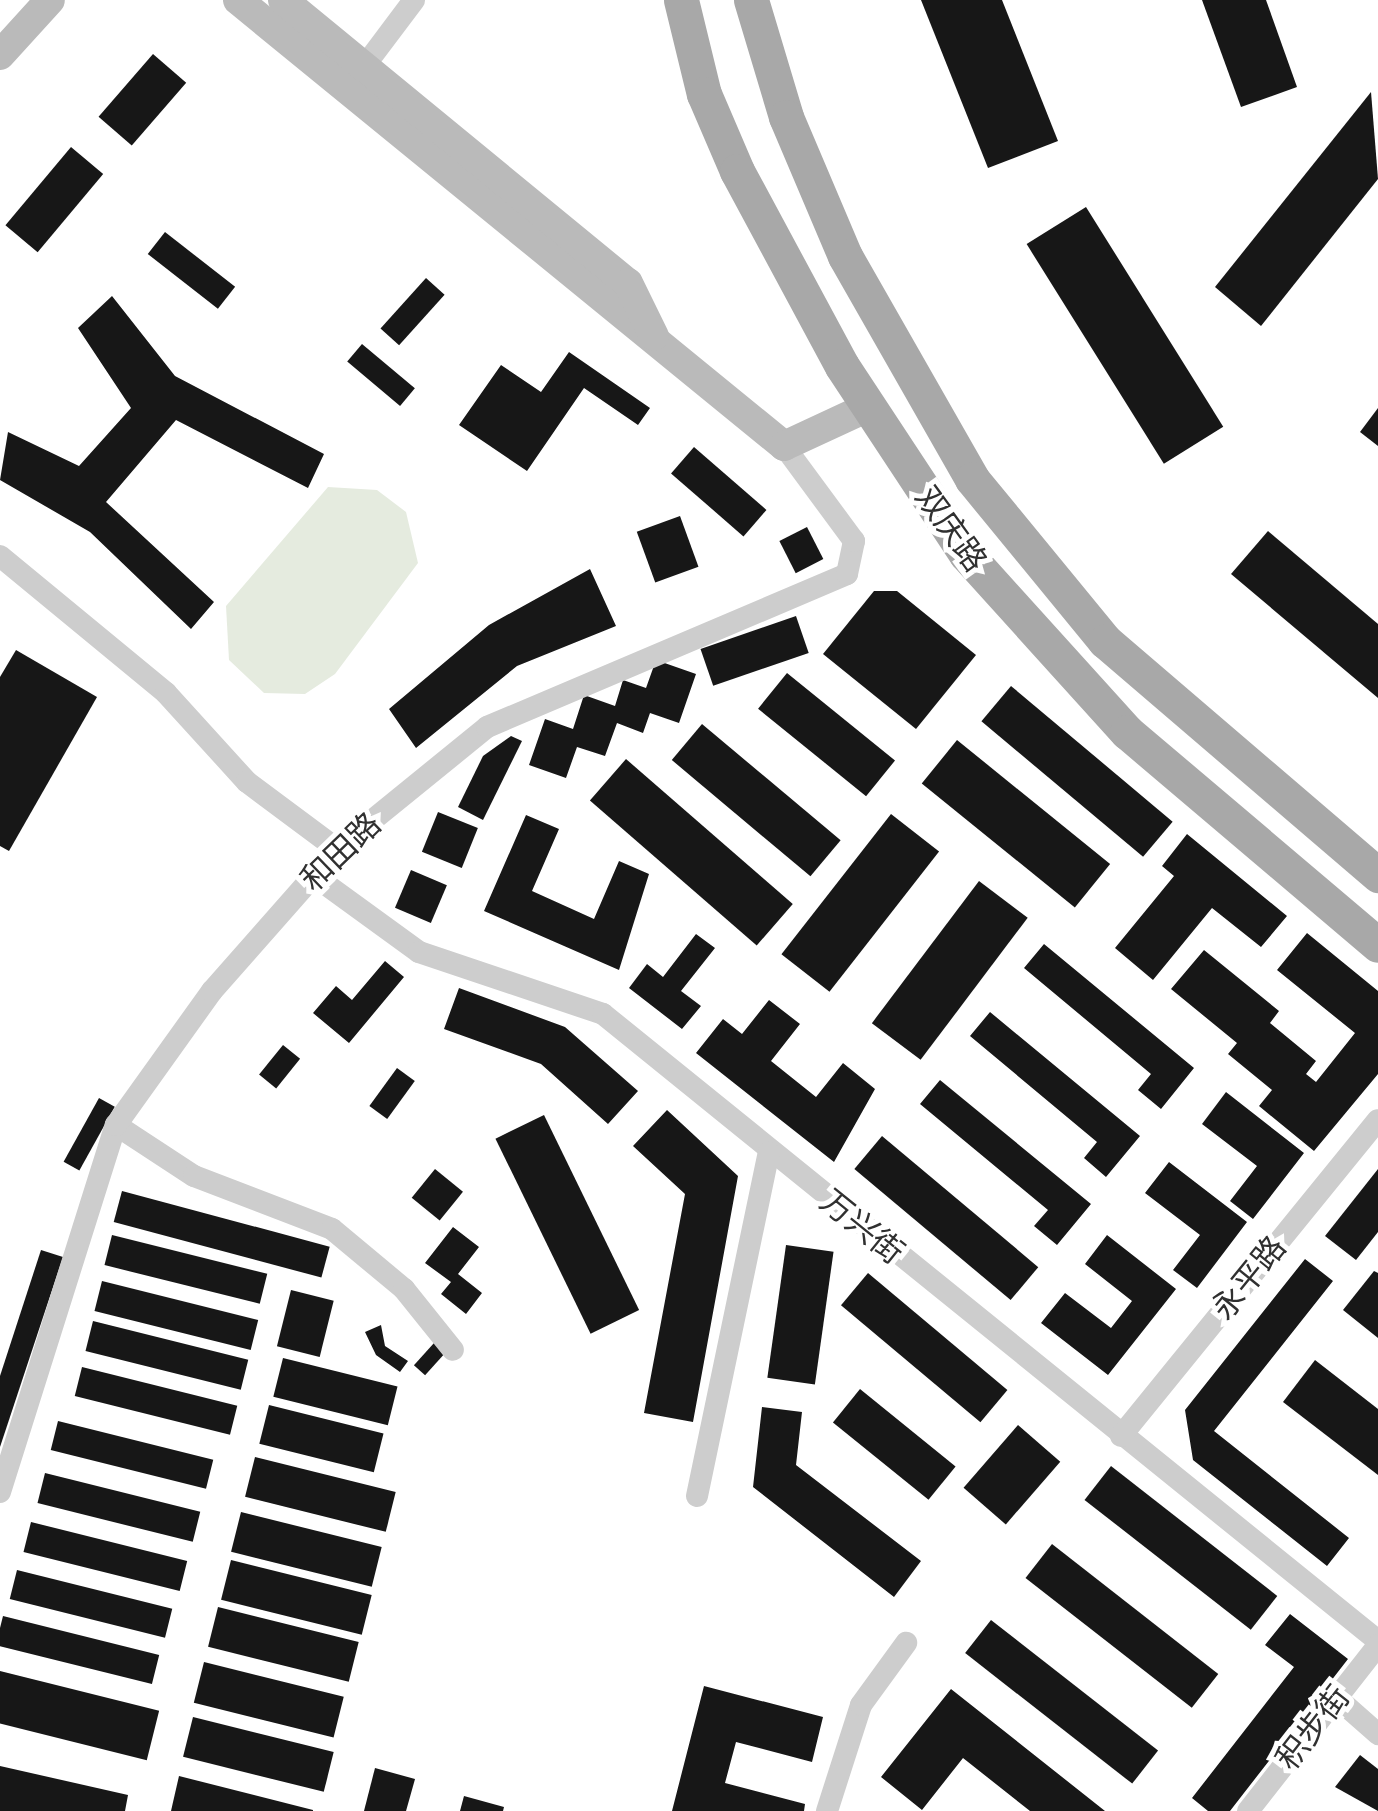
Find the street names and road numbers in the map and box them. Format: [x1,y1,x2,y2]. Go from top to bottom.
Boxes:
street label: 双庆路 [907,479,995,579]
street label: 和田路 [293,805,389,899]
street label: 万兴街 [813,1182,911,1272]
street label: 永平路 [1204,1229,1294,1327]
street label: 积步街 [1268,1678,1358,1778]

